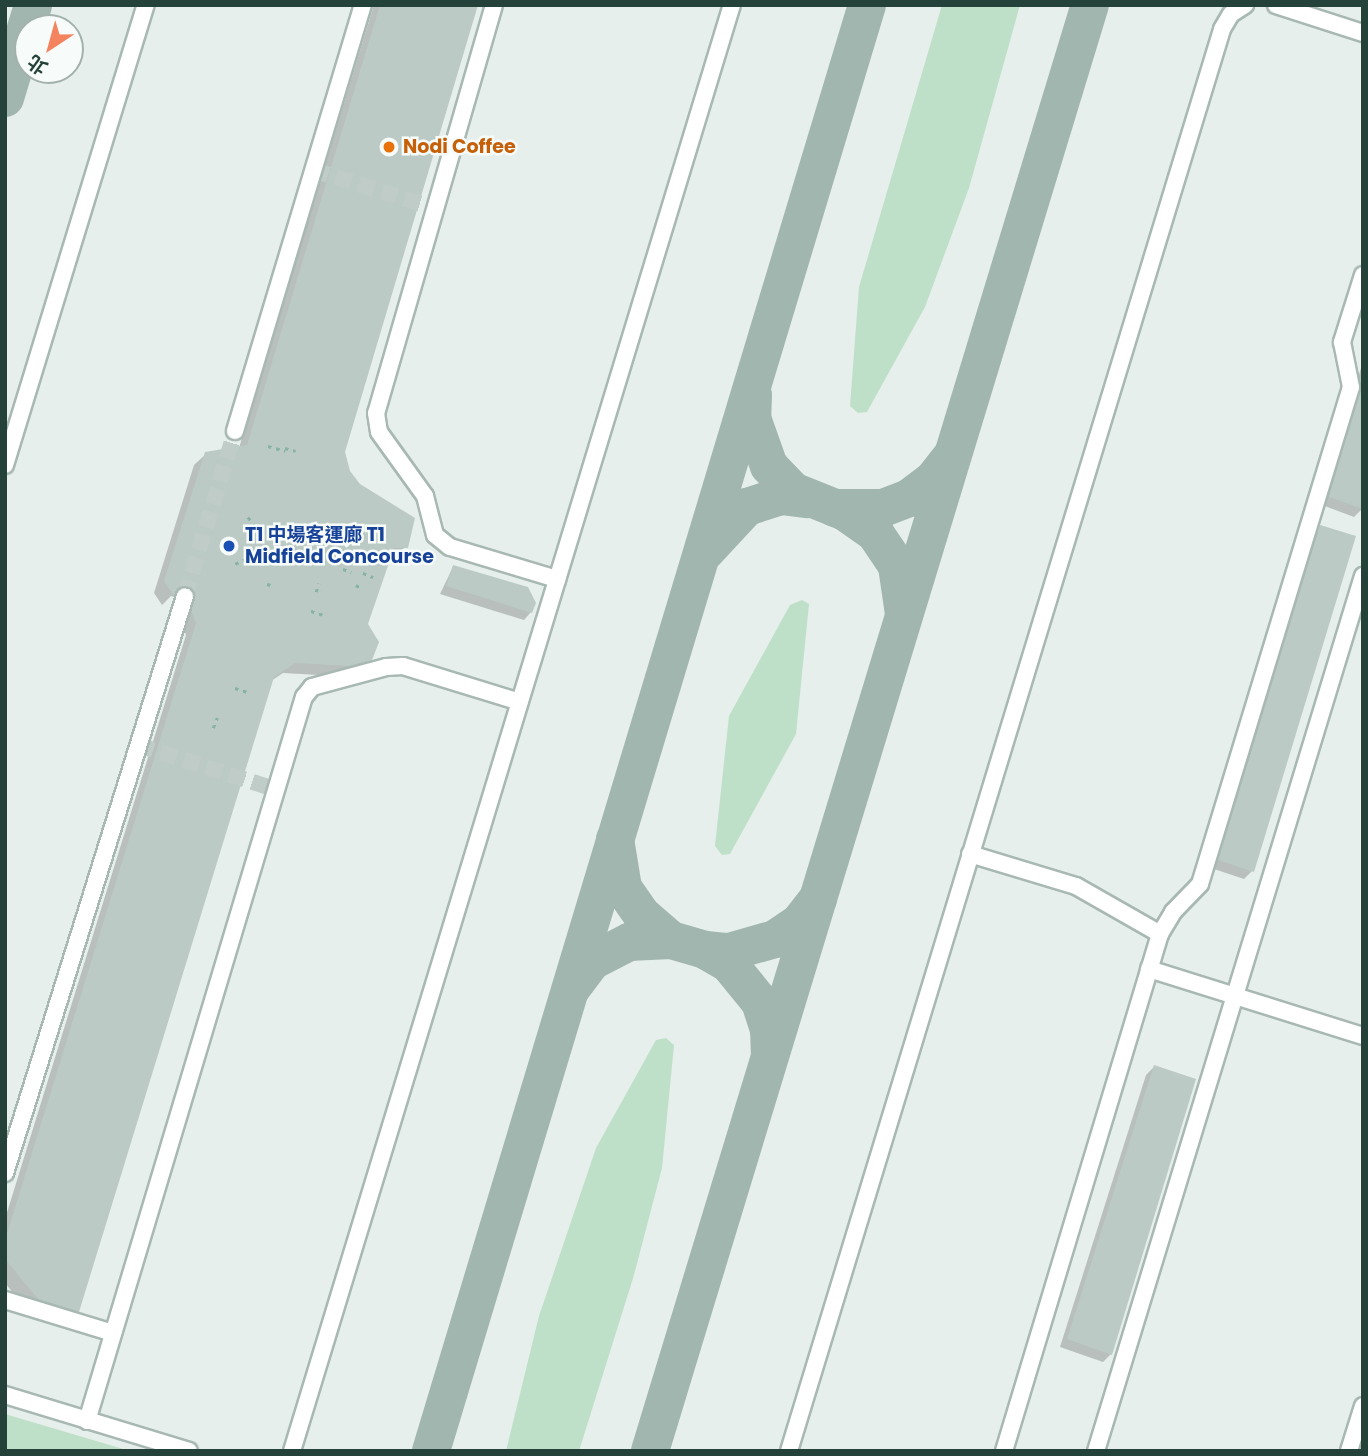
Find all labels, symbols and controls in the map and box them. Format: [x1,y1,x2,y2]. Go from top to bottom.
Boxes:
north arrow [14,14,84,84]
text: 北 [22,48,53,81]
place label: Nodi Coffee [403,136,516,158]
marker: Nodi Coffee [381,139,397,155]
place label: T1 中場客運廊 T1 Midfield Concourse [245,524,434,568]
marker: T1 中場客運廊 T1 Midfield Concourse [219,536,239,556]

